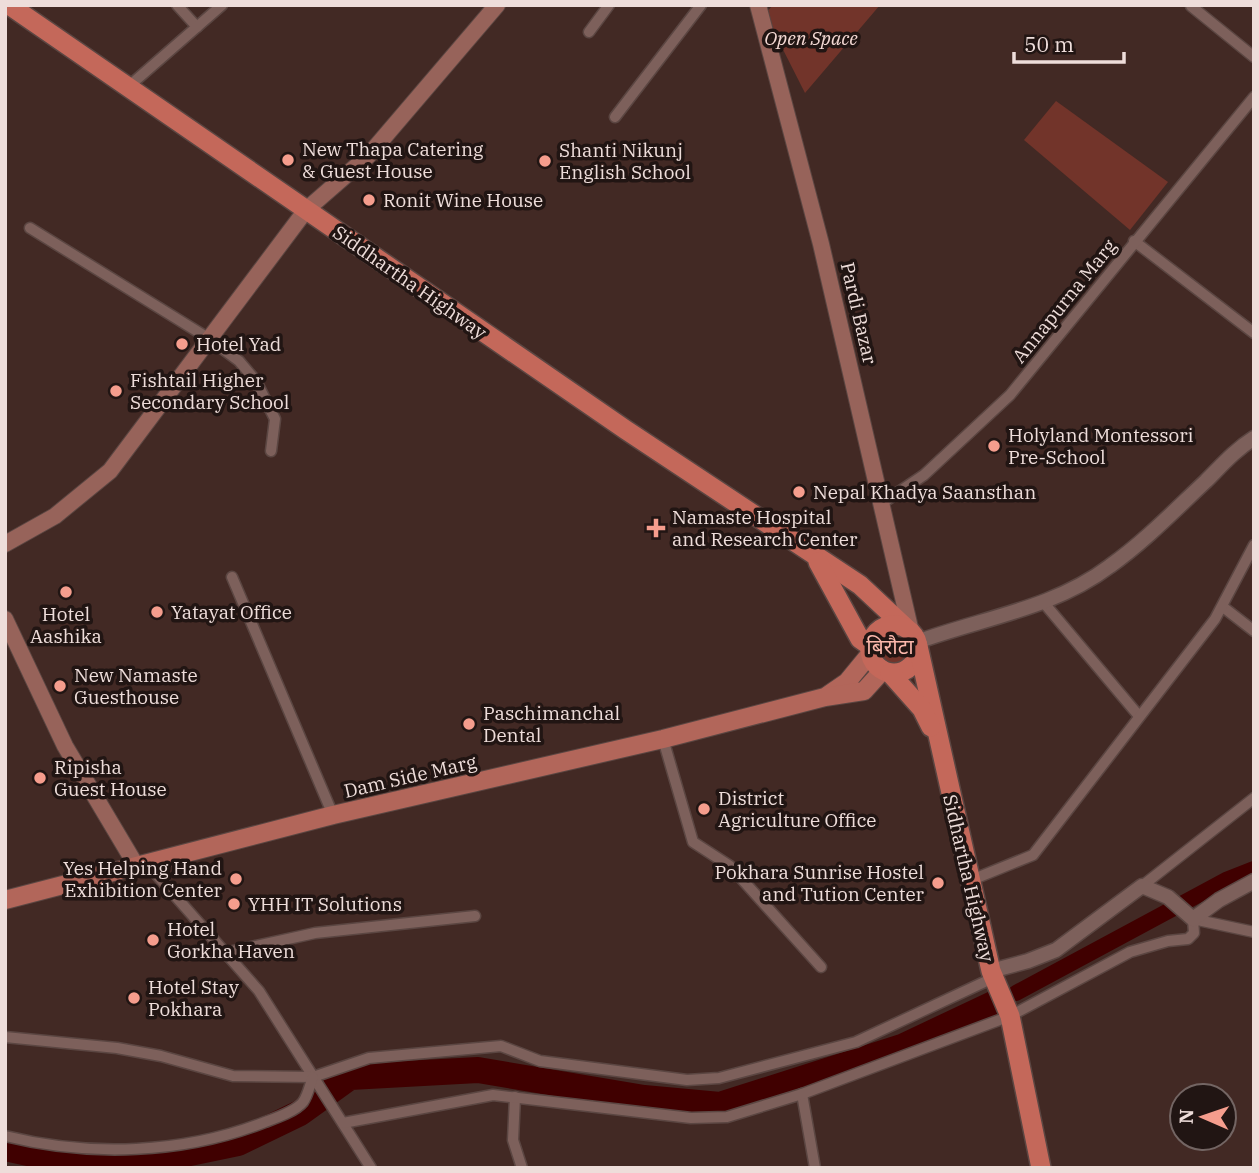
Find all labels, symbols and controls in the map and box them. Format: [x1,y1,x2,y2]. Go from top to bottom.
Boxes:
scale bar [1014,21,1124,65]
park label: Open Space [764,26,858,50]
text: 50 m [1024,30,1074,58]
place label: New Thapa Catering & Guest House [302,137,484,183]
place label: Shanti Nikunj English School [559,138,691,184]
marker: New Thapa Catering & Guest House [280,152,296,168]
marker: Shanti Nikunj English School [537,153,553,169]
place label: Ronit Wine House [383,188,543,212]
marker: Ronit Wine House [361,192,377,208]
street label: Siddhartha Highway [328,220,492,345]
street label: Annapurna Marg [1007,234,1122,368]
street label: Pardi Bazar [836,260,883,367]
place label: Hotel Yad [196,332,281,356]
marker: Hotel Yad [174,336,190,352]
place label: Fishtail Higher Secondary School [130,368,290,414]
marker: Fishtail Higher Secondary School [108,383,124,399]
place label: Holyland Montessori Pre-School [1008,423,1194,469]
marker: Holyland Montessori Pre-School [986,438,1002,454]
place label: Nepal Khadya Saansthan [813,480,1036,504]
marker: Nepal Khadya Saansthan [791,484,807,500]
place label: Namaste Hospital and Research Center [672,505,858,551]
marker: Namaste Hospital and Research Center [646,518,666,538]
marker: Hotel Aashika [58,584,74,600]
place label: Yatayat Office [171,600,292,624]
place label: Hotel Aashika [30,602,102,648]
marker: Yatayat Office [149,604,165,620]
district label: बिरौटा [866,632,914,660]
place label: New Namaste Guesthouse [74,663,198,709]
marker: New Namaste Guesthouse [52,678,68,694]
place label: Paschimanchal Dental [483,701,621,747]
marker: Paschimanchal Dental [461,716,477,732]
street label: Dam Side Marg [341,749,479,803]
place label: Ripisha Guest House [54,755,167,801]
marker: Ripisha Guest House [32,770,48,786]
place label: District Agriculture Office [718,786,876,832]
street label: Sidhartha Highway [938,792,1000,965]
marker: District Agriculture Office [696,801,712,817]
place label: Yes Helping Hand Exhibition Center [63,856,223,902]
place label: Pokhara Sunrise Hostel and Tution Center [715,860,925,906]
marker: Yes Helping Hand Exhibition Center [228,871,244,887]
marker: Pokhara Sunrise Hostel and Tution Center [930,875,946,891]
place label: YHH IT Solutions [248,892,402,916]
marker: YHH IT Solutions [226,896,242,912]
place label: Hotel Gorkha Haven [167,917,295,963]
marker: Hotel Gorkha Haven [145,932,161,948]
place label: Hotel Stay Pokhara [148,975,240,1021]
marker: Hotel Stay Pokhara [126,990,142,1006]
north arrow [1168,1082,1238,1152]
text: N [1174,1108,1198,1124]

